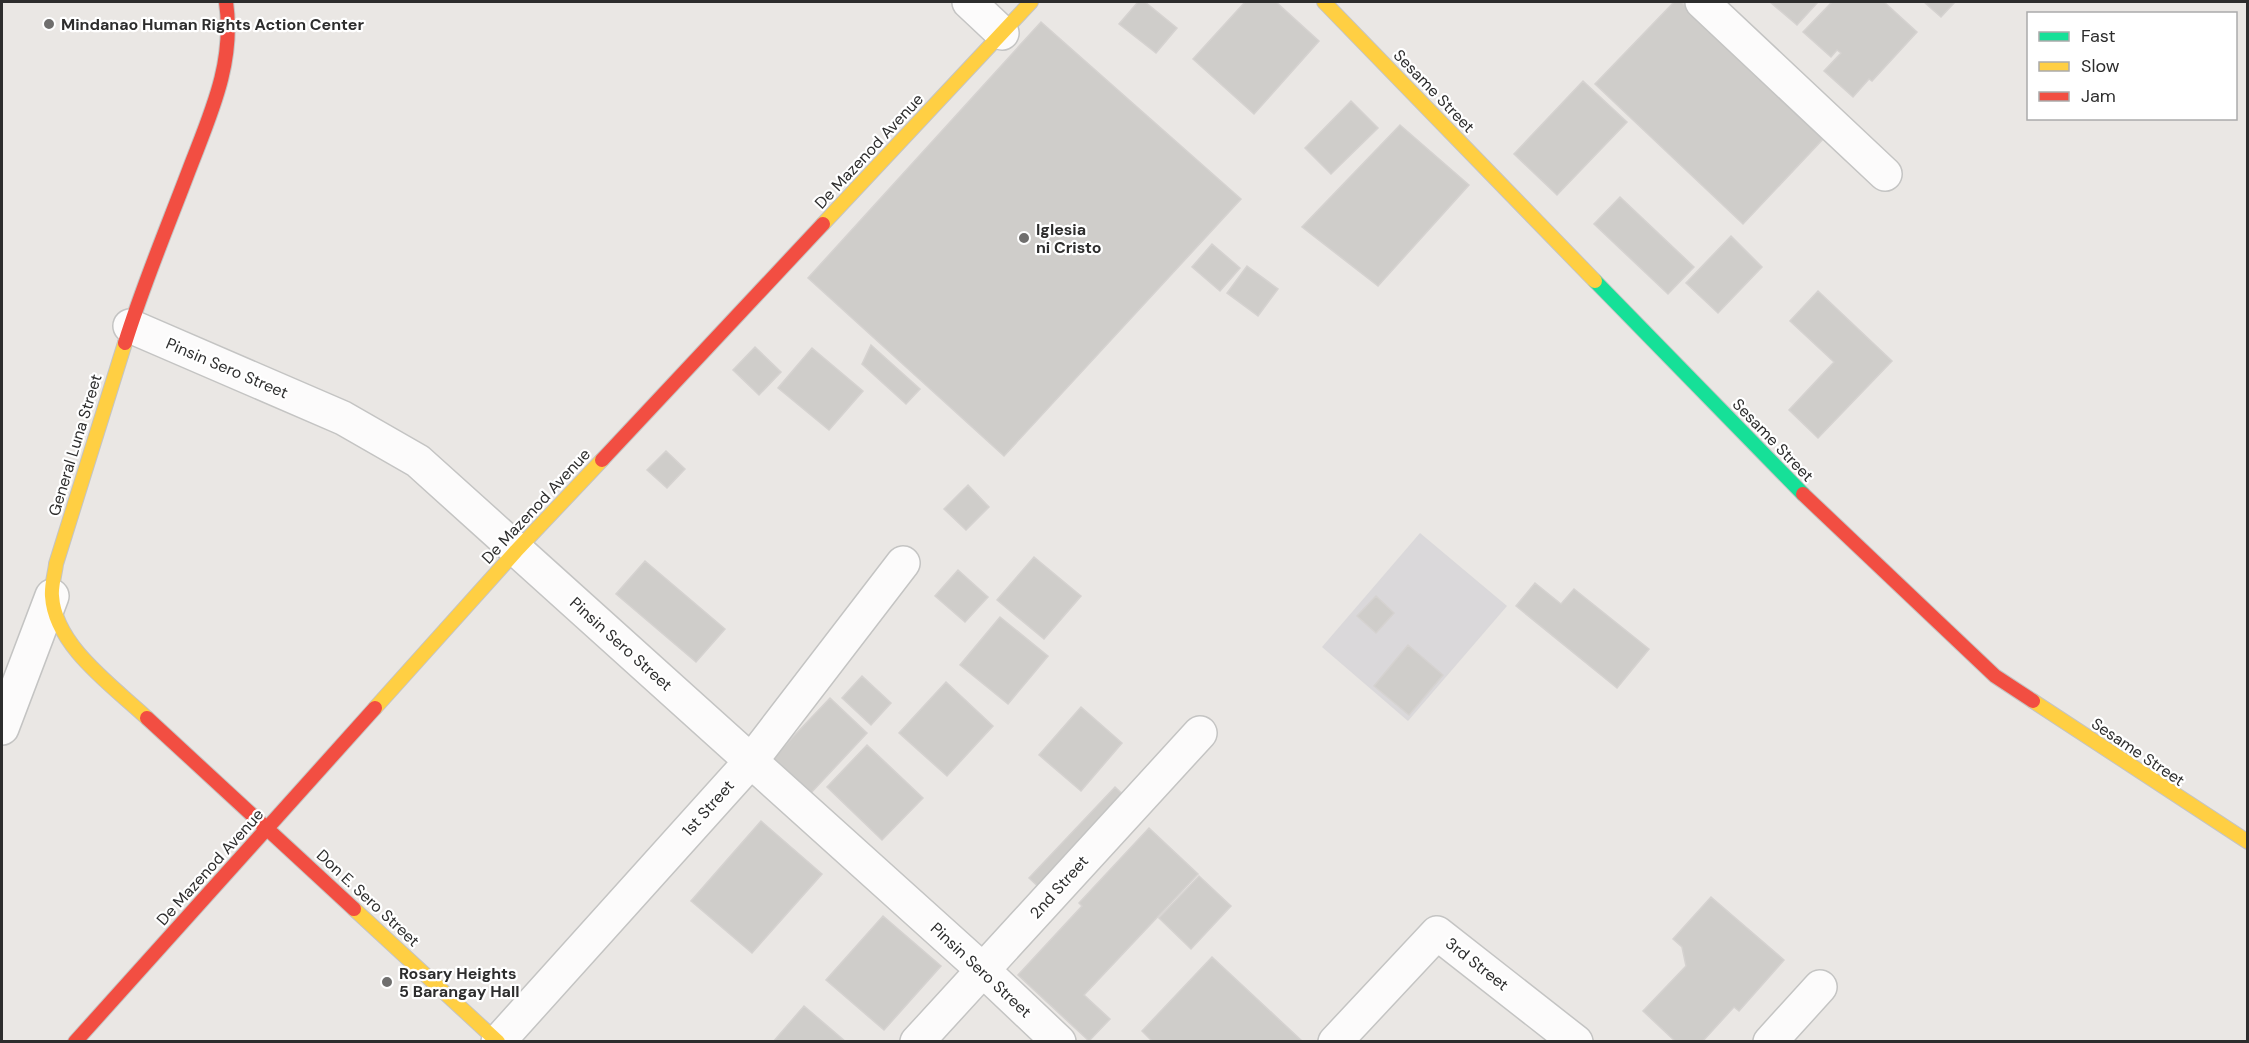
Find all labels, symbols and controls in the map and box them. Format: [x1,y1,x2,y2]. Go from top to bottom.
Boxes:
legend [2027,12,2237,120]
place label: Mindanao Human Rights Action Center [61,14,364,35]
marker: Mindanao Human Rights Action Center [42,17,56,31]
text: Fast [2081,24,2116,48]
street label: Sesame Street [1389,45,1479,137]
text: Slow [2081,54,2120,78]
text: Jam [2081,84,2116,108]
street label: De Mazenod Avenue [810,89,928,213]
place label: Iglesia ni Cristo [1036,219,1102,258]
marker: Iglesia ni Cristo [1017,231,1031,245]
street label: Pinsin Sero Street [163,333,291,403]
street label: General Luna Street [43,372,107,518]
street label: Sesame Street [1728,394,1818,486]
street label: De Mazenod Avenue [477,444,595,568]
street label: Pinsin Sero Street [565,592,677,696]
street label: Sesame Street [2087,713,2189,791]
street label: 1st Street [677,776,739,840]
street label: De Mazenod Avenue [152,804,268,930]
street label: Don E. Sero Street [312,845,424,951]
street label: 2nd Street [1025,851,1093,923]
street label: Pinsin Sero Street [926,918,1036,1022]
street label: 3rd Street [1441,933,1513,995]
place label: Rosary Heights 5 Barangay Hall [399,963,519,1002]
marker: Rosary Heights 5 Barangay Hall [380,975,394,989]

